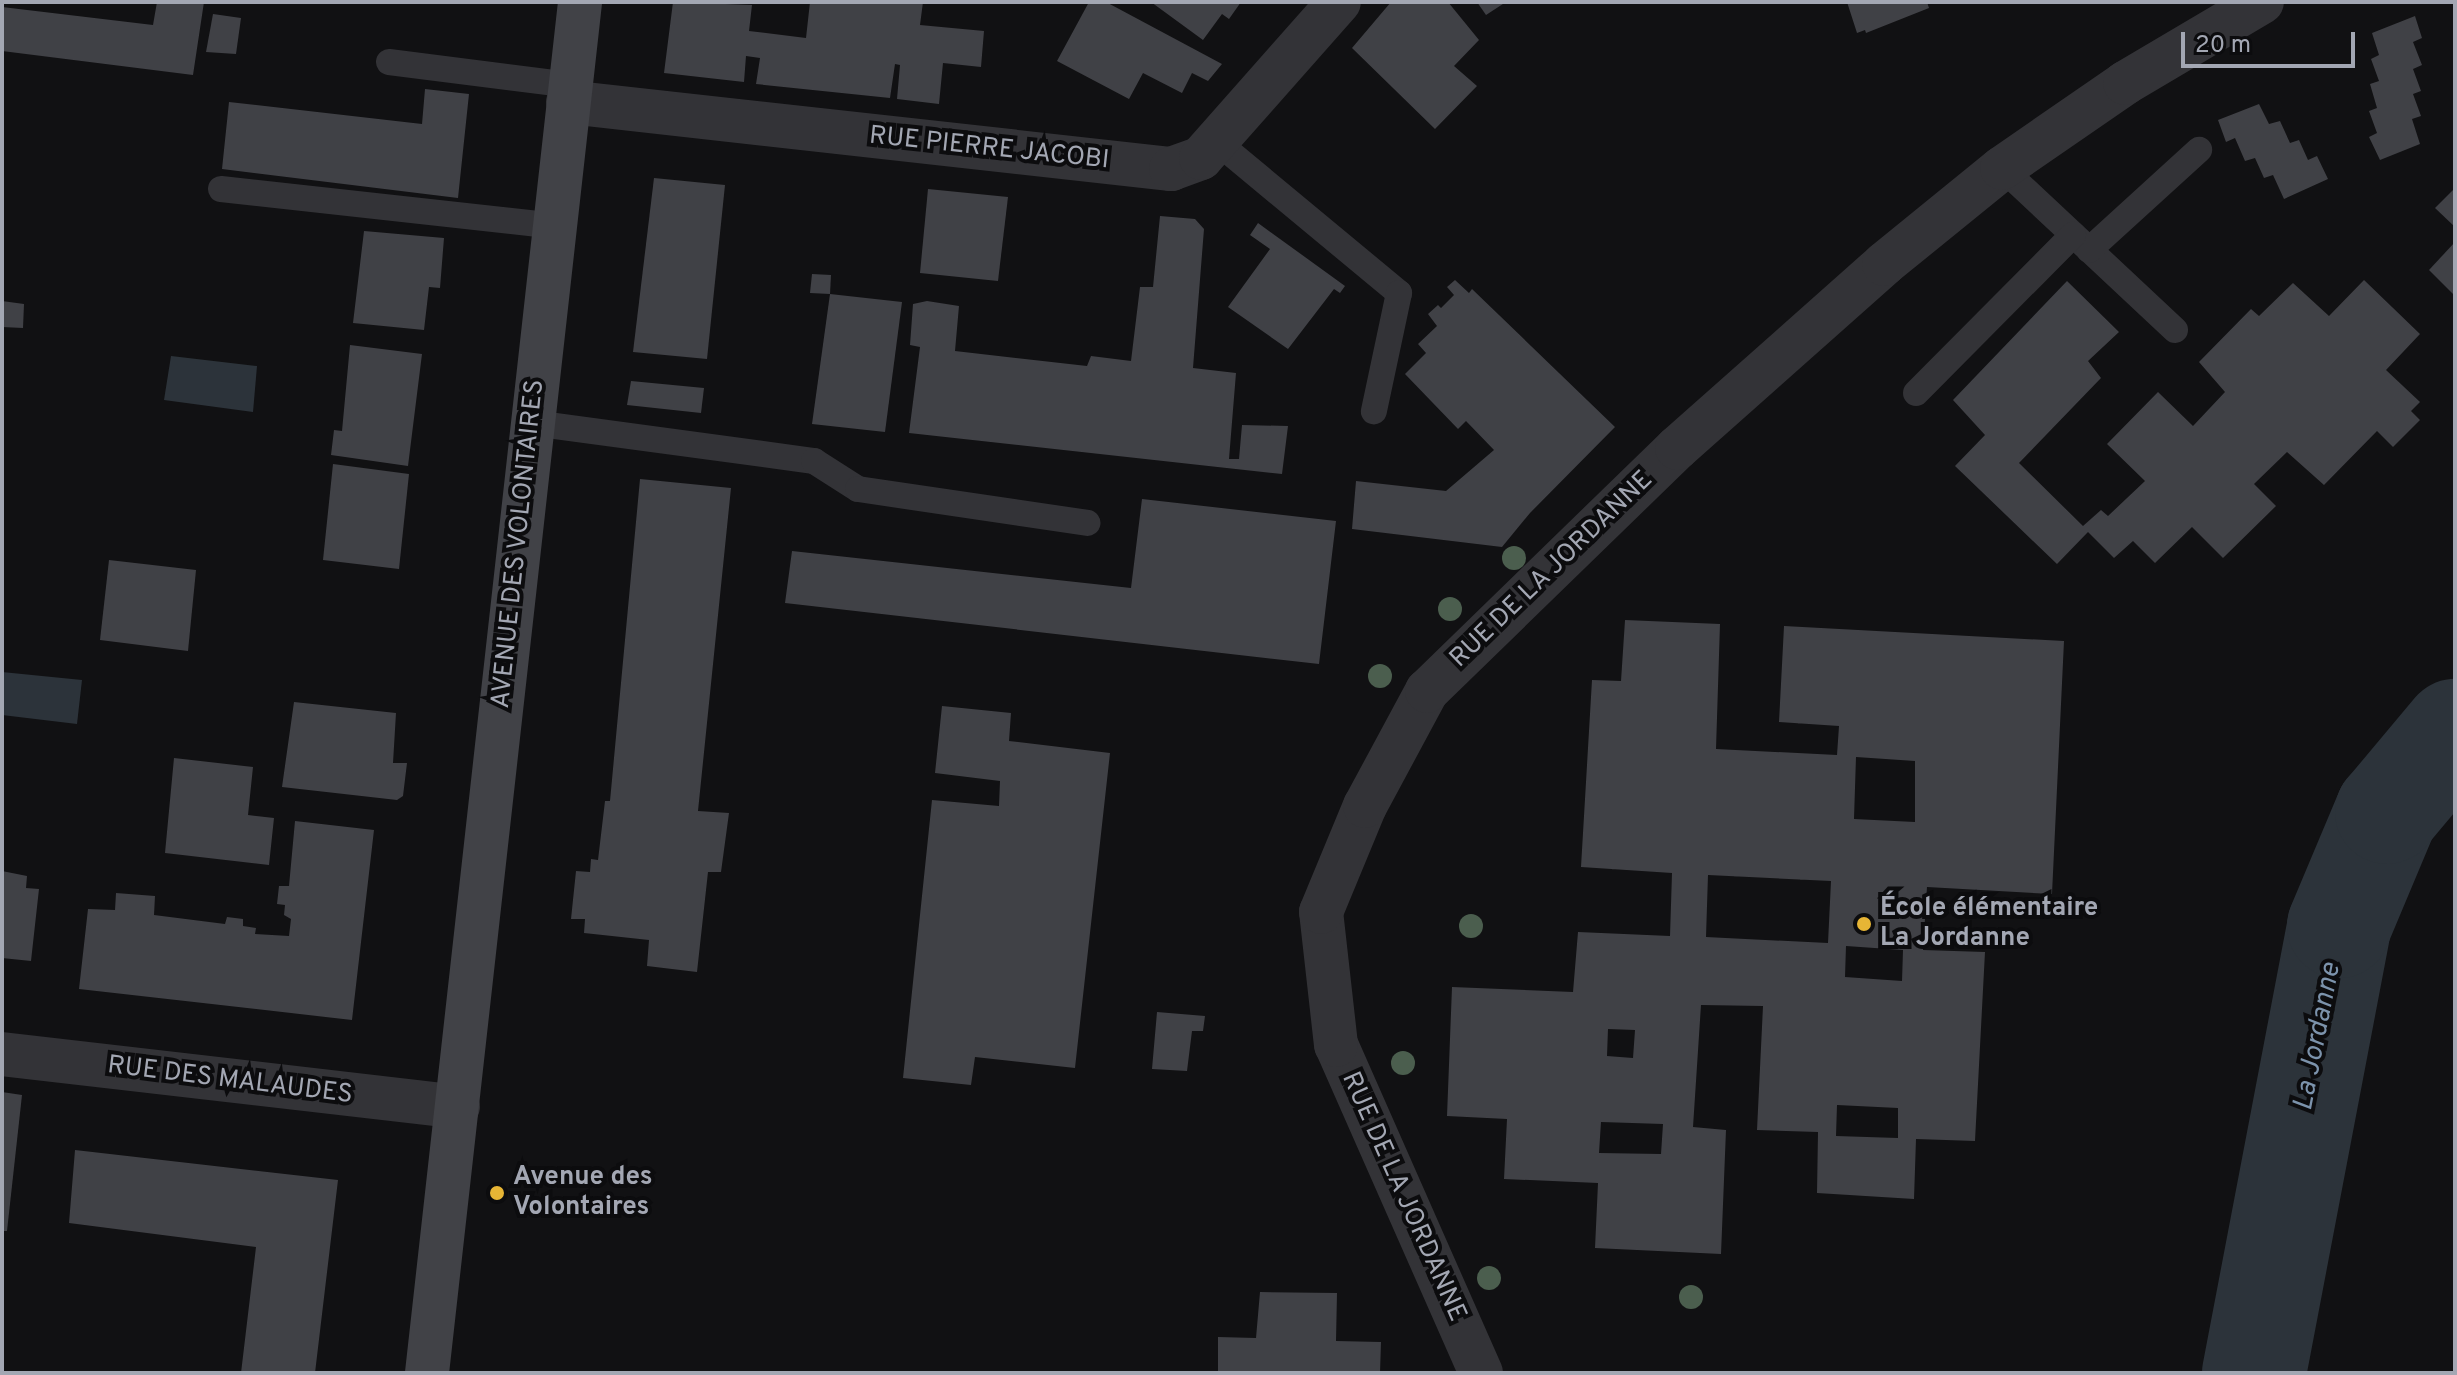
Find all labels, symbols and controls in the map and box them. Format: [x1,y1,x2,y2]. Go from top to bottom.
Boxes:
scale bar [2185,16,2359,66]
text: 20 m [2195,31,2251,61]
street label: RUE PIERRE JACOBI [867,121,1111,177]
street label: AVENUE DES VOLONTAIRES [486,378,552,710]
street label: RUE DE LA JORDANNE [1444,465,1660,675]
place label: École élémentaire La Jordanne [1880,893,2098,954]
marker: École élémentaire La Jordanne [1855,915,1873,933]
water label: La Jordanne [2287,960,2349,1114]
street label: RUE DES MALAUDES [106,1050,354,1112]
street label: RUE DE LA JORDANNE [1334,1067,1472,1327]
place label: Avenue des Volontaires [513,1162,652,1224]
marker: Avenue des Volontaires [488,1184,506,1202]

